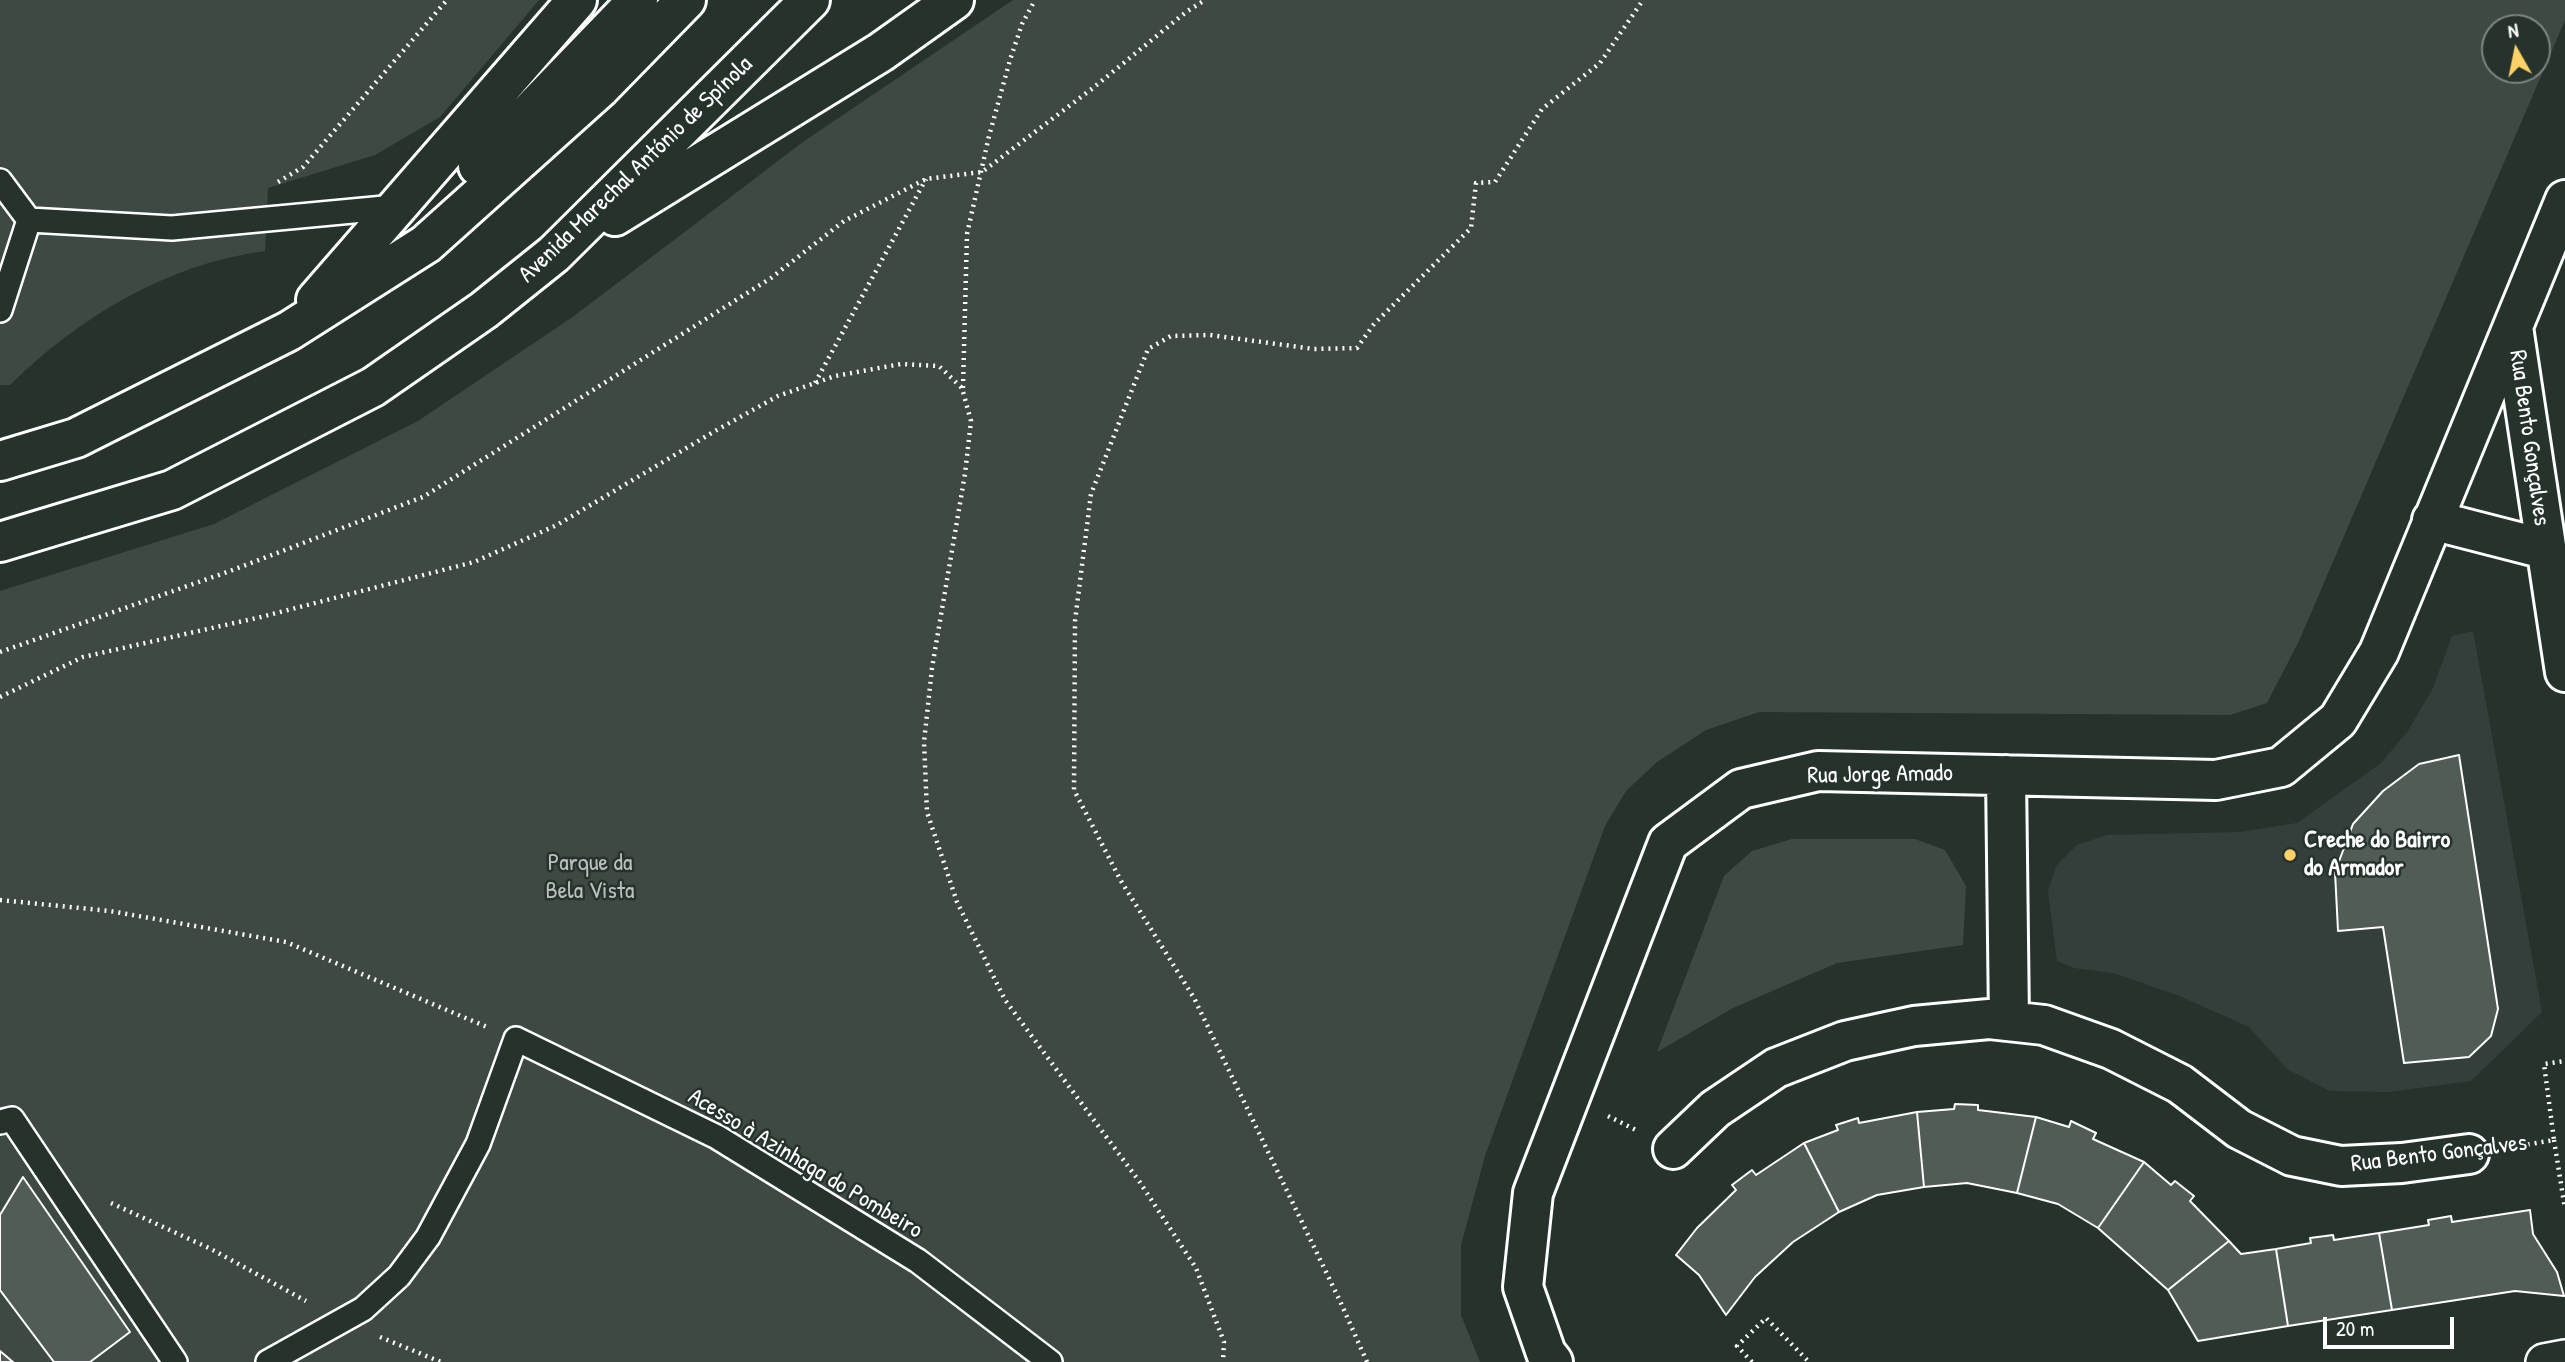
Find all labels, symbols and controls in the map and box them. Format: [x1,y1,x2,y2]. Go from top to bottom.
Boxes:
north arrow [2481,14,2551,84]
text: N [2506,17,2520,44]
street label: Avenida Marechal António de Spínola [513,51,759,289]
street label: Rua Bento Gonçalves [2502,348,2556,528]
street label: Rua Jorge Amado [1807,759,1953,791]
place label: Creche do Bairro do Armador [2304,827,2450,883]
marker: Creche do Bairro do Armador [2282,847,2298,863]
park label: Parque da Bela Vista [546,850,634,906]
street label: Acesso à Azinhaga do Pombeiro [683,1083,927,1245]
street label: Rua Bento Gonçalves [2349,1129,2529,1179]
scale bar [2327,1302,2458,1346]
text: 20 m [2336,1314,2374,1343]

